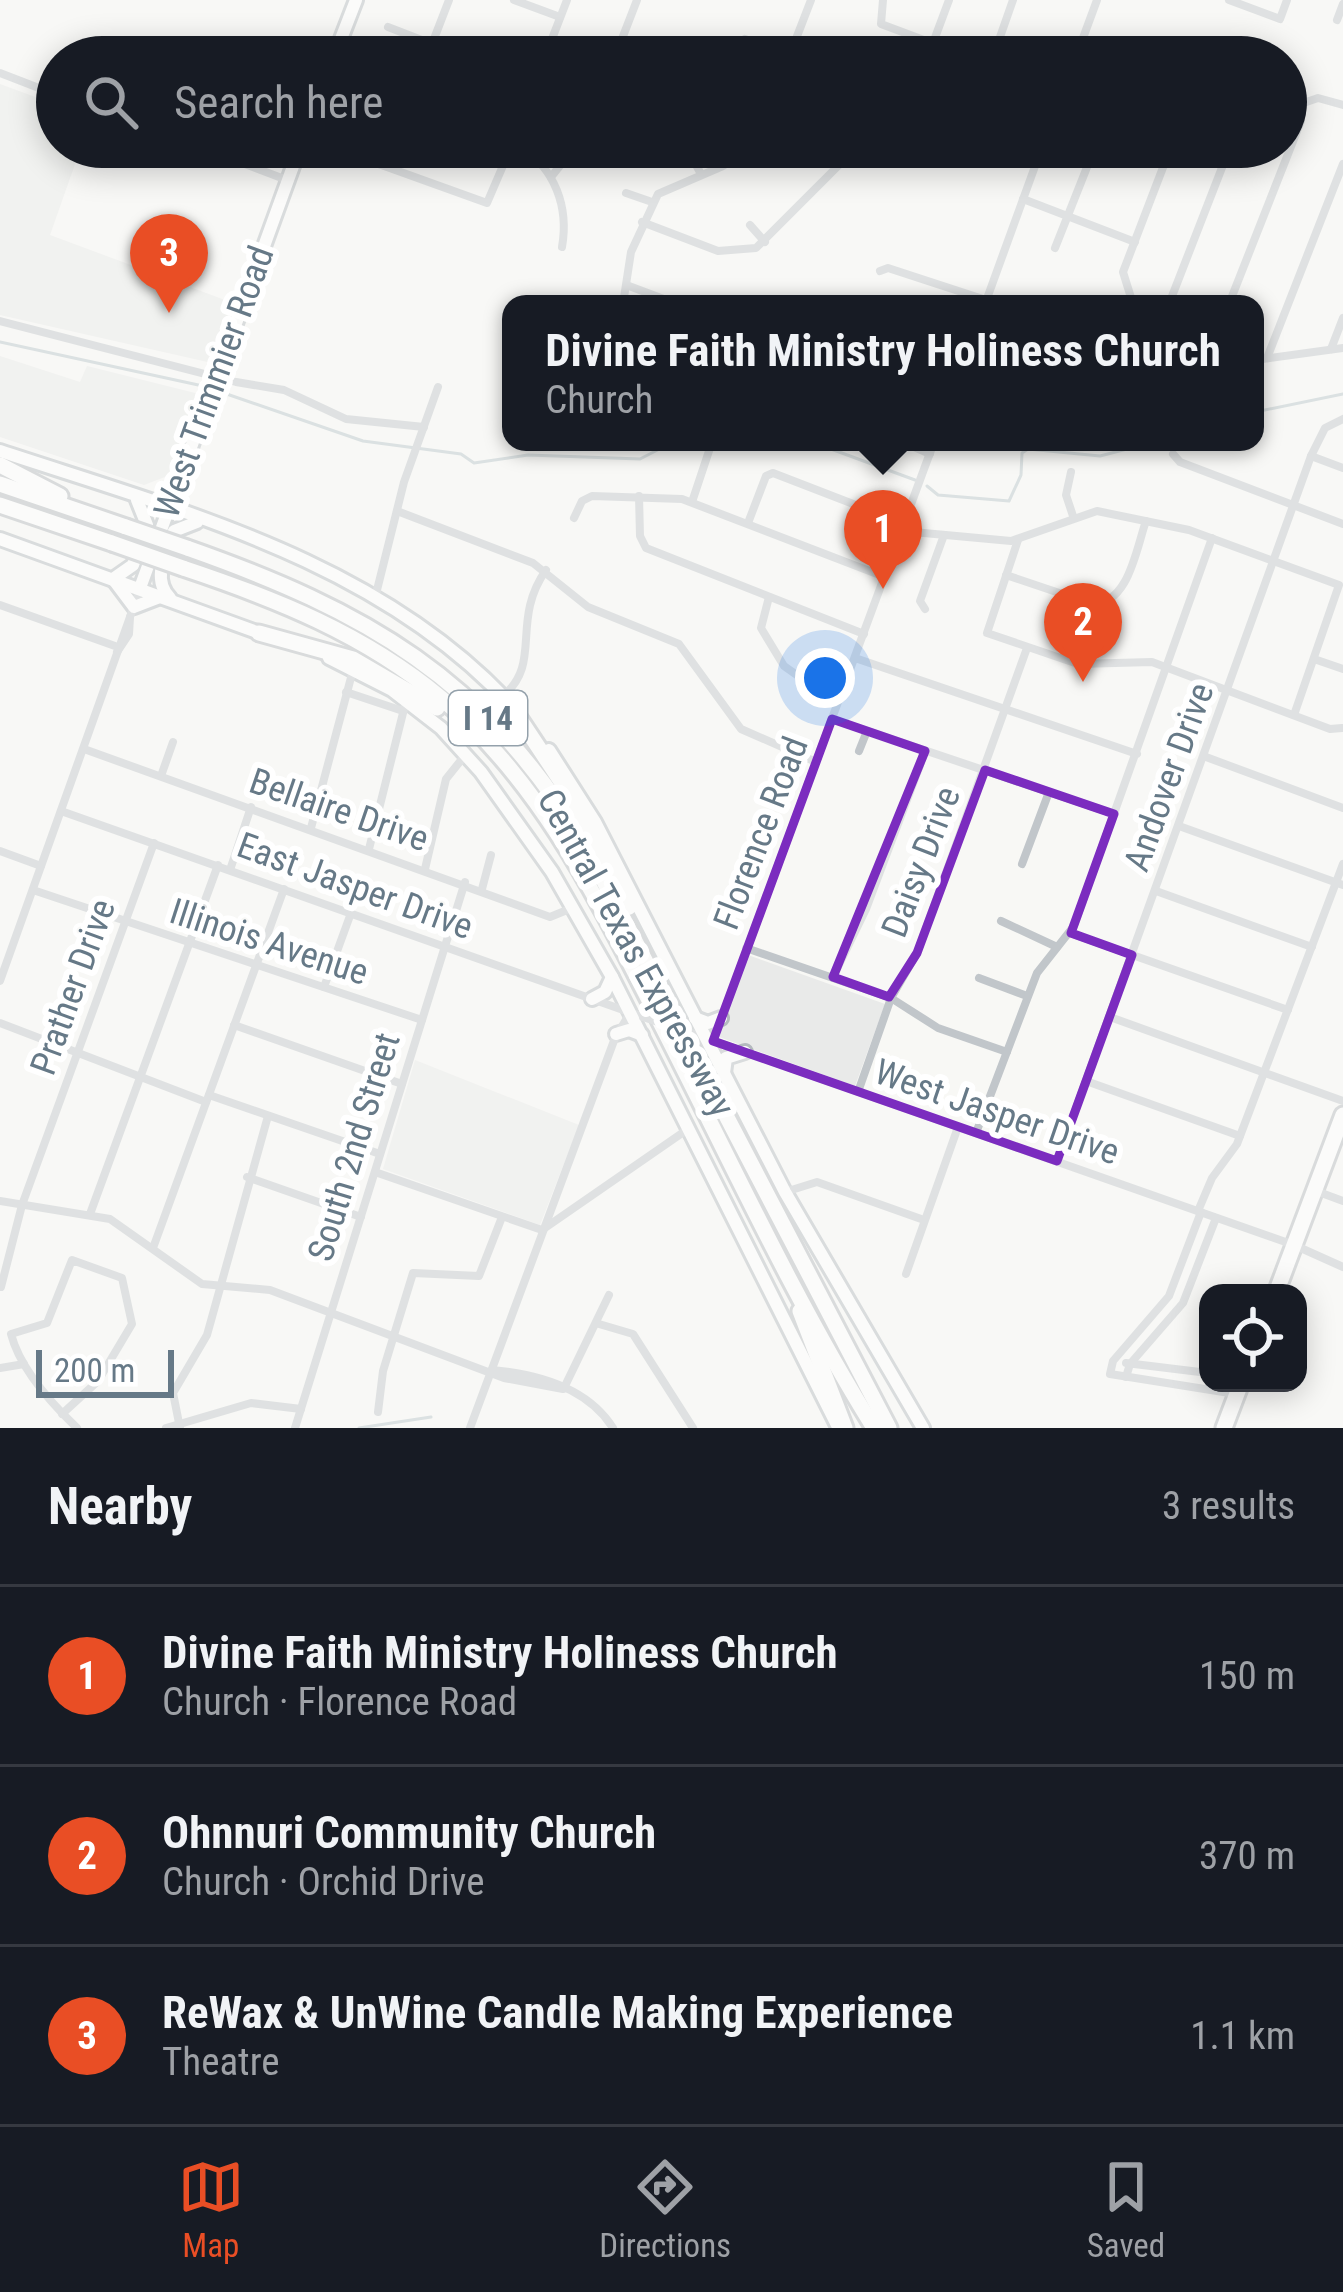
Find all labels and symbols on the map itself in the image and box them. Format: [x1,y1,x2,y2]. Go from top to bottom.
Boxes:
pin: 3 [130,214,208,313]
street label: West Trimmier Road [145,240,283,524]
pin: 1 [844,490,922,589]
pin: 2 [1044,583,1122,682]
your location [795,648,855,708]
street label: Andover Drive [1116,677,1222,877]
road number: I 14 [449,691,527,745]
street label: Florence Road [705,731,817,935]
street label: Bellaire Drive [244,760,434,860]
street label: Daisy Drive [873,781,969,943]
street label: Central Texas Expressway [529,782,743,1124]
street label: East Jasper Drive [232,824,478,948]
street label: Illinois Avenue [165,890,373,994]
street label: Prather Drive [22,894,124,1080]
street label: South 2nd Street [299,1028,409,1266]
street label: West Jasper Drive [869,1050,1125,1174]
scale bar [36,1344,174,1397]

